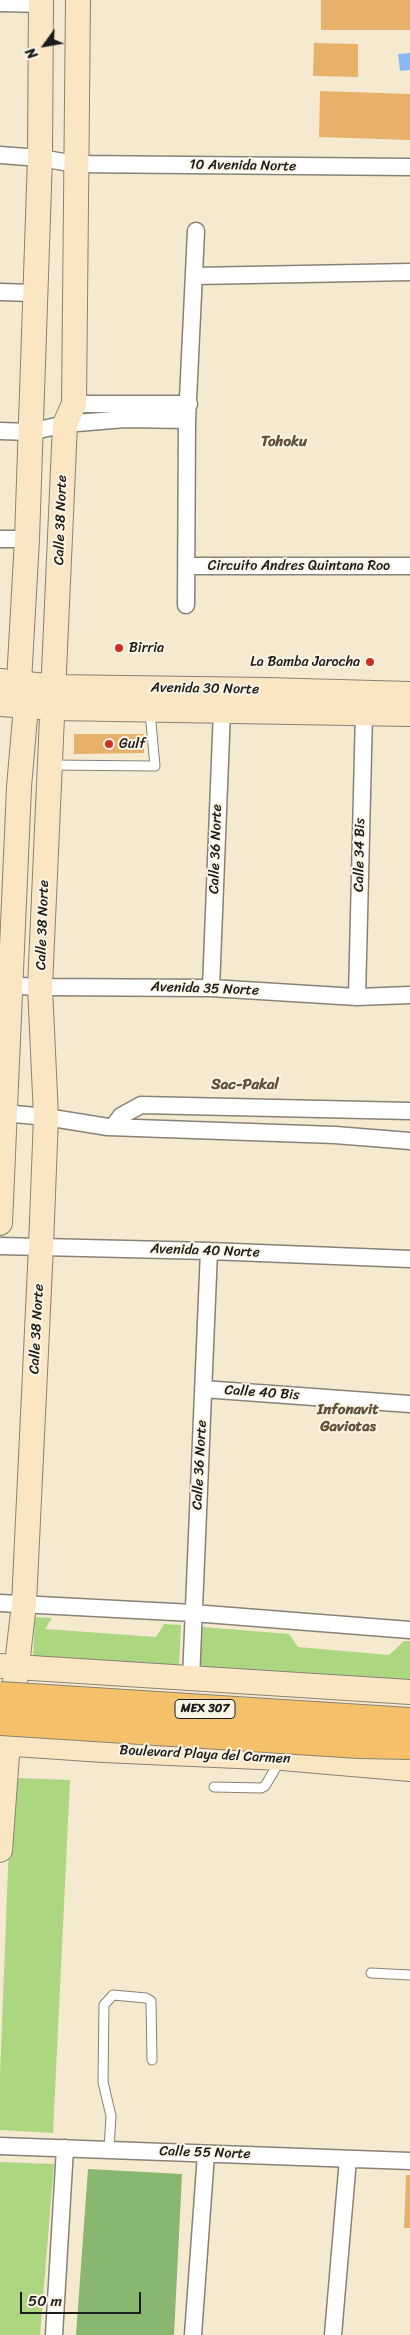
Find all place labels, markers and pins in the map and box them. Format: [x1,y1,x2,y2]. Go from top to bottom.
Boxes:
place label: Birria [129,640,164,656]
marker: Birria [113,642,125,654]
place label: La Bamba Jarocha [250,654,360,670]
marker: La Bamba Jarocha [364,656,376,668]
place label: Gulf [119,736,145,752]
marker: Gulf [103,738,115,750]

